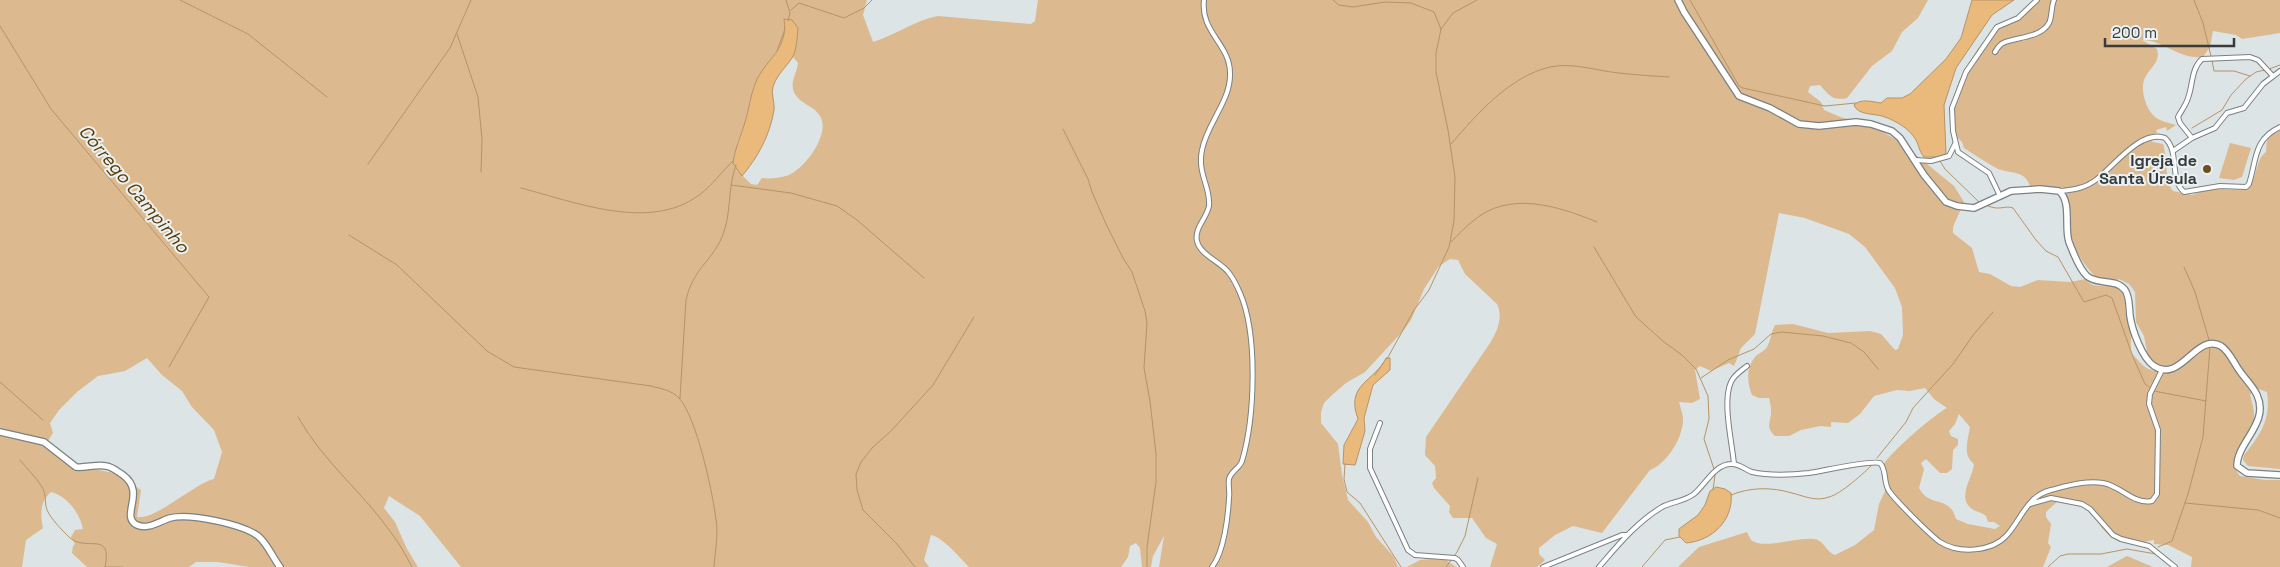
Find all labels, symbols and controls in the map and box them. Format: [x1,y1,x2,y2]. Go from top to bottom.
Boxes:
scale bar [2105,15,2234,47]
text: 200 m [2112,23,2157,42]
water label: Córrego Campinho [74,120,195,258]
place label: Igreja de Santa Úrsula [2099,150,2197,189]
marker: Igreja de Santa Úrsula [2201,163,2213,175]

